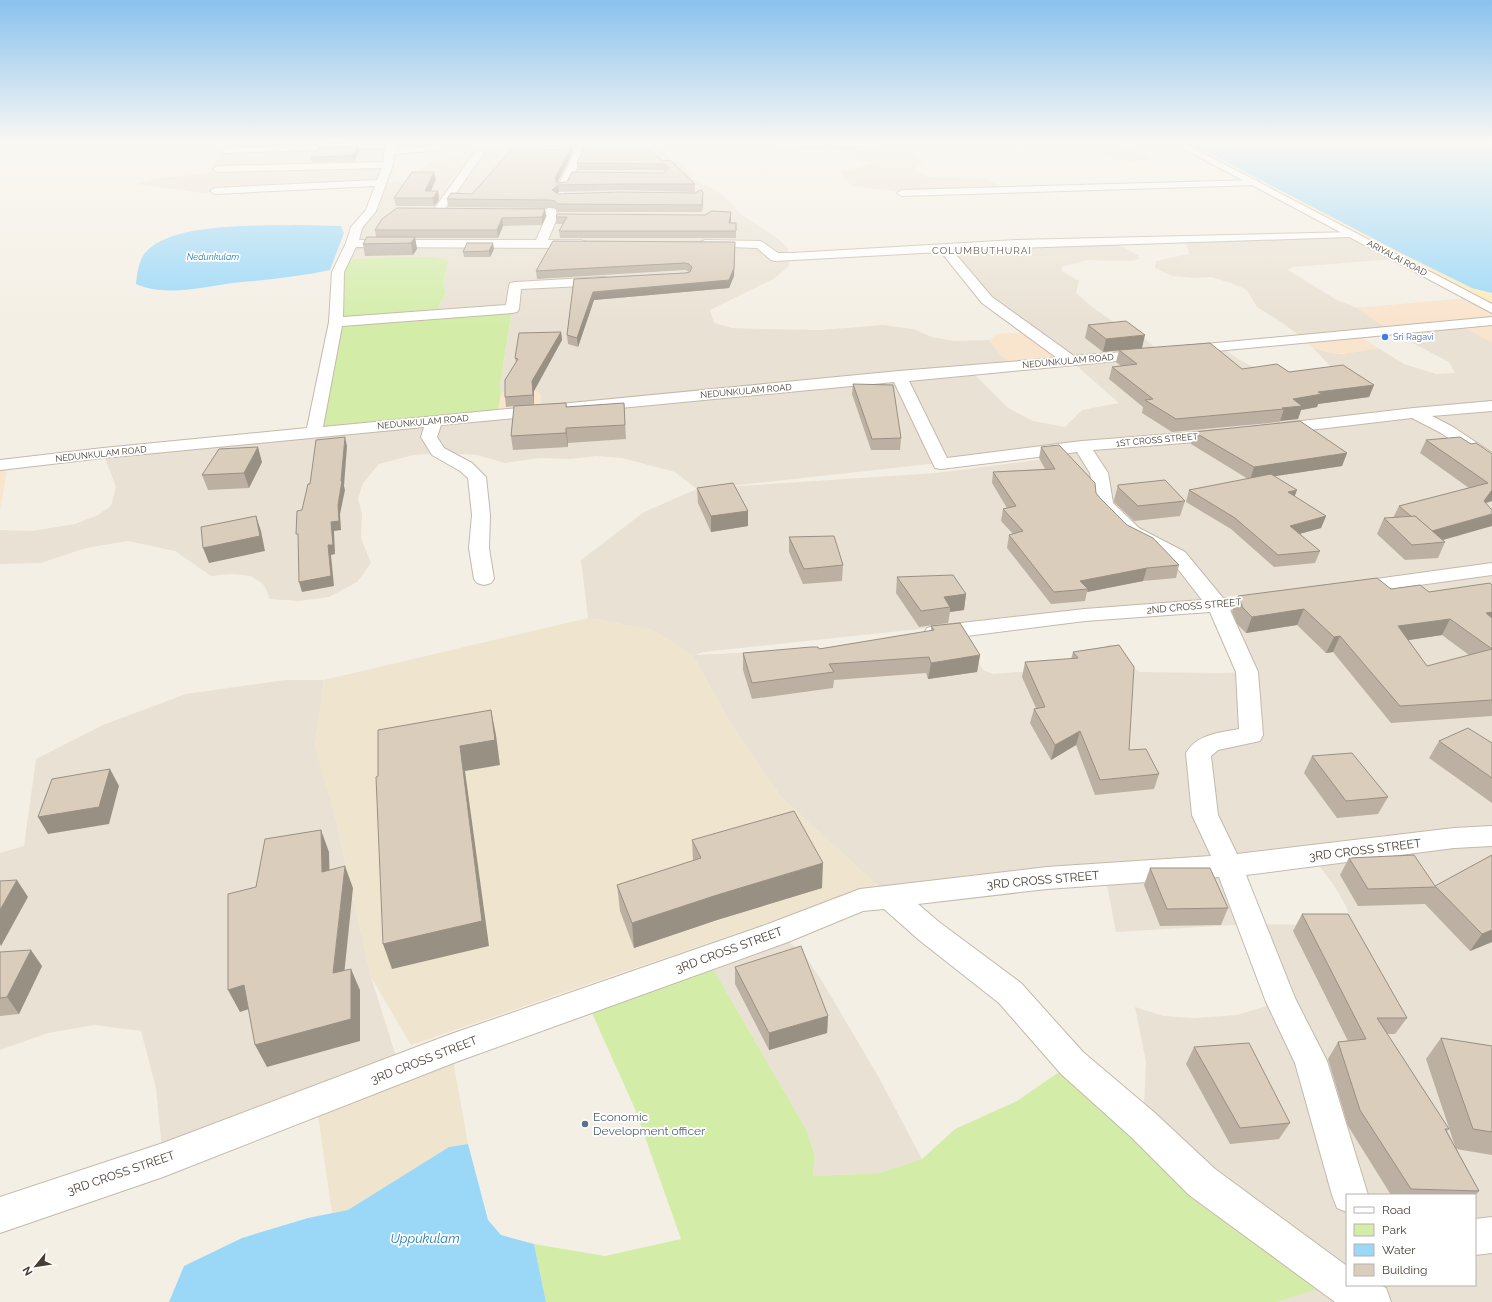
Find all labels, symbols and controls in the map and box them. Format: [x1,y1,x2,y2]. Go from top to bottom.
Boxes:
street label: ARIYALAI ROAD [1365,238,1429,278]
district label: COLUMBUTHURAI [932,245,1032,256]
water label: Nedunkulam [187,252,239,262]
marker: Sri Ragavi [1380,332,1390,342]
place label: Sri Ragavi [1393,332,1434,342]
street label: NEDUNKULAM ROAD [1022,352,1115,370]
street label: NEDUNKULAM ROAD [700,382,793,400]
street label: NEDUNKULAM ROAD [377,413,470,431]
street label: 1ST CROSS STREET [1116,431,1199,449]
street label: NEDUNKULAM ROAD [55,444,148,464]
street label: 2ND CROSS STREET [1146,596,1242,616]
street label: 3RD CROSS STREET [1308,836,1423,864]
street label: 3RD CROSS STREET [986,868,1101,892]
street label: 3RD CROSS STREET [674,924,785,976]
street label: 3RD CROSS STREET [369,1033,480,1087]
place label: Economic Development officer [593,1110,706,1138]
marker: Economic Development officer [580,1119,590,1129]
street label: 3RD CROSS STREET [65,1148,177,1198]
legend [1346,1194,1476,1286]
text: Road [1382,1203,1411,1217]
text: Park [1382,1223,1407,1237]
water label: Uppukulam [390,1231,460,1246]
text: Water [1382,1243,1416,1257]
north arrow [16,1246,56,1286]
text: Building [1382,1263,1428,1277]
text: N [20,1264,36,1278]

